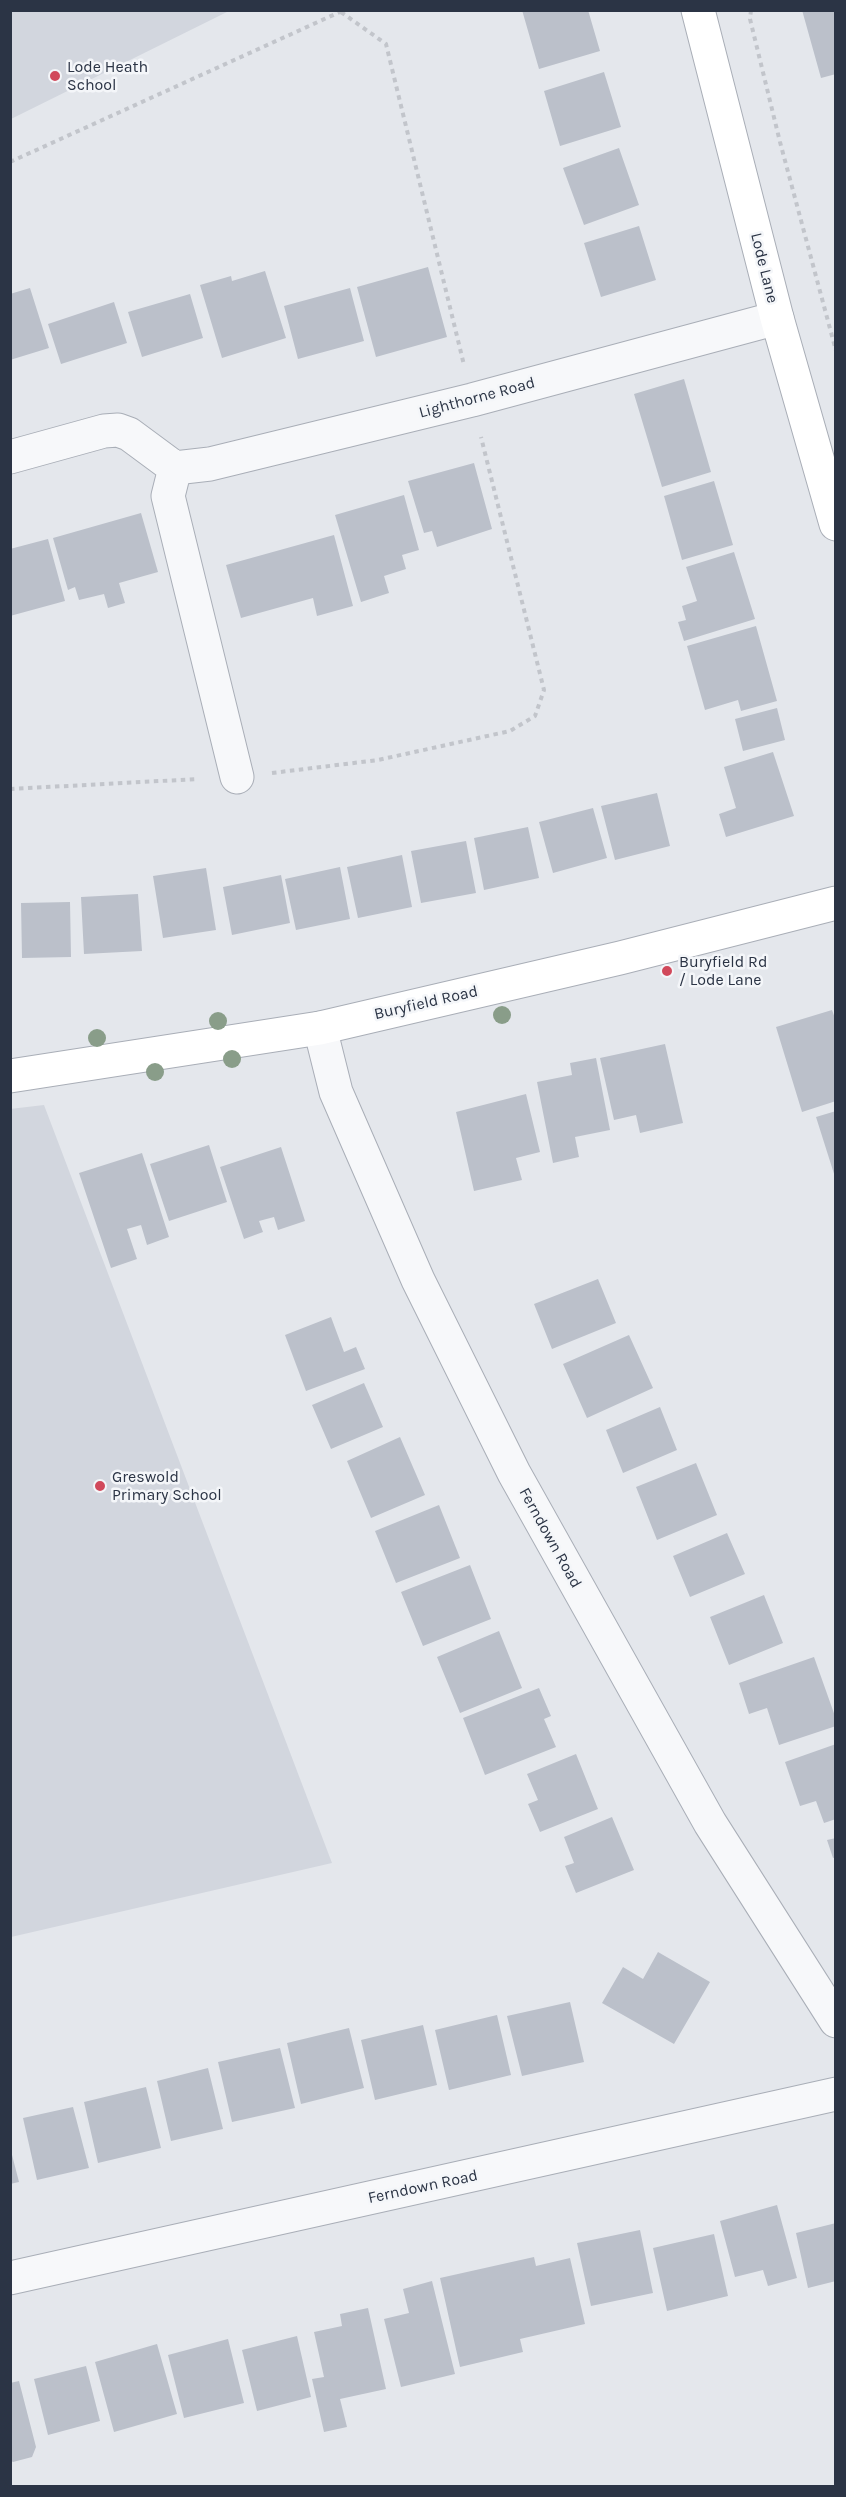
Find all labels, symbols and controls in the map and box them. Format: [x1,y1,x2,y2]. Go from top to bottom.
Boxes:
place label: Lode Heath School [67,57,148,95]
marker: Lode Heath School [48,69,62,83]
street label: Lode Lane [746,231,782,305]
street label: Lighthorne Road [417,373,537,423]
place label: Buryfield Rd / Lode Lane [679,952,767,990]
marker: Buryfield Rd / Lode Lane [660,964,674,978]
street label: Buryfield Road [372,982,480,1024]
place label: Greswold Primary School [112,1467,222,1505]
marker: Greswold Primary School [93,1479,107,1493]
street label: Ferndown Road [515,1485,585,1591]
street label: Ferndown Road [366,2166,480,2208]

